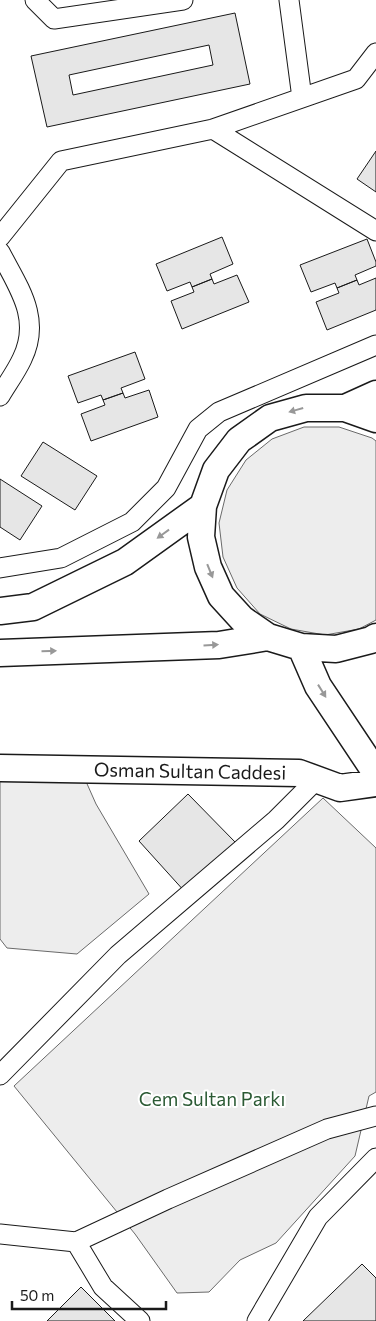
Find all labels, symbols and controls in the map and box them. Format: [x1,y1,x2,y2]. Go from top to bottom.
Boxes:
one-way arrow [289,407,304,415]
one-way arrow [156,529,170,539]
one-way arrow [207,563,214,578]
one-way arrow [203,641,219,649]
one-way arrow [41,647,57,655]
one-way arrow [317,684,327,698]
street label: Osman Sultan Caddesi [94,757,286,784]
park label: Cem Sultan Parkı [139,1087,285,1110]
scale bar [12,1278,166,1310]
text: 50 m [20,1286,54,1304]

